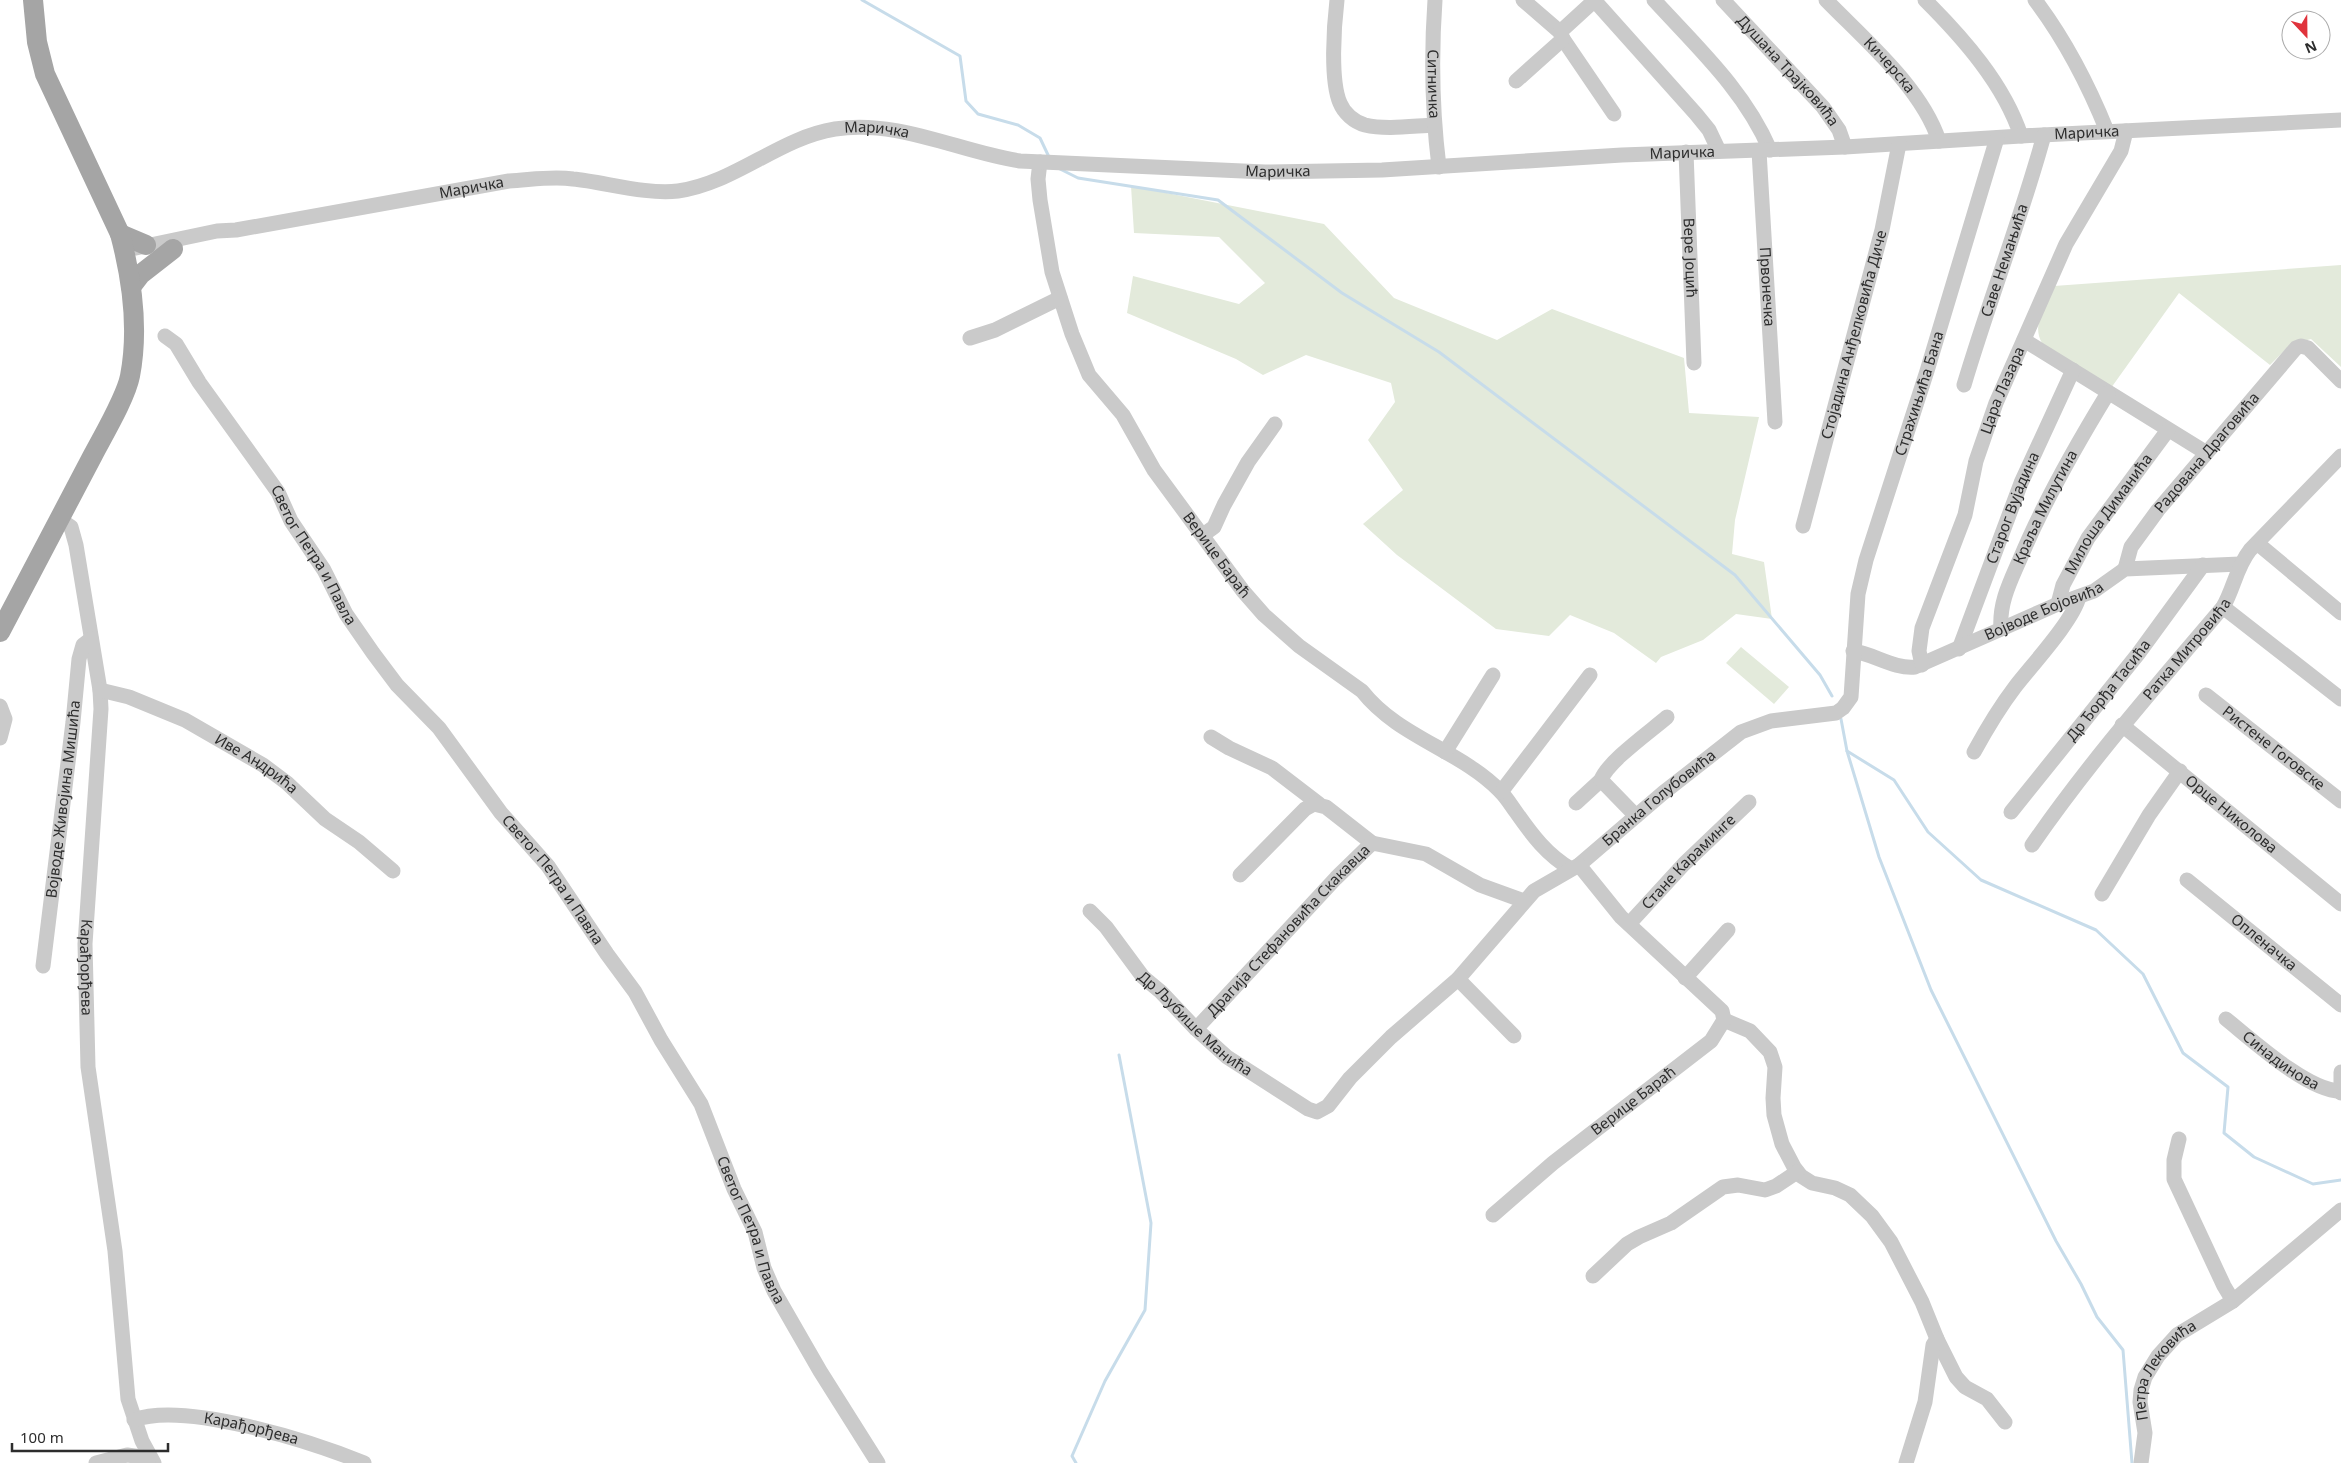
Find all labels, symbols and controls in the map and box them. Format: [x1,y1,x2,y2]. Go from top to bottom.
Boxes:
street label: Душана Трајковића [1733,10,1844,130]
north arrow [2281,10,2331,60]
street label: Кичерска [1860,32,1921,97]
text: N [2302,37,2320,58]
street label: Ситничка [1424,49,1445,119]
street label: Маричка [844,116,911,142]
street label: Маричка [2054,120,2120,143]
street label: Маричка [1649,141,1715,163]
street label: Маричка [1245,160,1311,181]
street label: Маричка [437,171,505,202]
street label: Саве Немањића [1975,201,2032,319]
street label: Вере Јоцић [1680,217,1703,298]
street label: Стојадина Анђелковића Диче [1816,228,1891,441]
street label: Првонечка [1756,246,1780,327]
street label: Страхињића Бана [1889,328,1947,458]
street label: Цара Лазара [1975,343,2029,436]
street label: Радована Драговића [2149,387,2263,516]
street label: Краља Милутина [2008,446,2081,567]
street label: Старог Вујадина [1981,448,2043,566]
street label: Милоша Диманића [2059,449,2156,578]
street label: Светог Петра и Павла [267,480,362,629]
street label: Верице Бараћ [1179,507,1256,602]
street label: Војводе Бојовића [1981,576,2107,644]
street label: Ратка Митровића [2138,595,2235,703]
street label: Др Ђорђа Тасића [2061,635,2155,745]
street label: Војводе Живојина Мишића [40,699,84,899]
street label: Ристене Гоговске [2219,701,2330,794]
street label: Иве Андрића [211,728,303,797]
street label: Бранка Голубовића [1597,745,1719,850]
street label: Орце Николова [2182,770,2282,857]
street label: Стане Караминге [1636,809,1739,913]
street label: Светог Петра и Павла [498,810,609,948]
street label: Драгија Стефановића Скакавца [1202,840,1374,1020]
street label: Опленачка [2227,909,2302,975]
street label: Карађорђева [76,918,98,1016]
street label: Др Љубише Манића [1134,966,1257,1080]
street label: Синадинова [2239,1026,2323,1094]
street label: Верице Бараћ [1586,1061,1679,1139]
street label: Светог Петра и Павла [713,1153,790,1307]
street label: Петра Лековића [2129,1315,2199,1422]
street label: Карађорђева [203,1407,301,1448]
scale bar [12,1420,169,1452]
text: 100 m [20,1427,64,1447]

